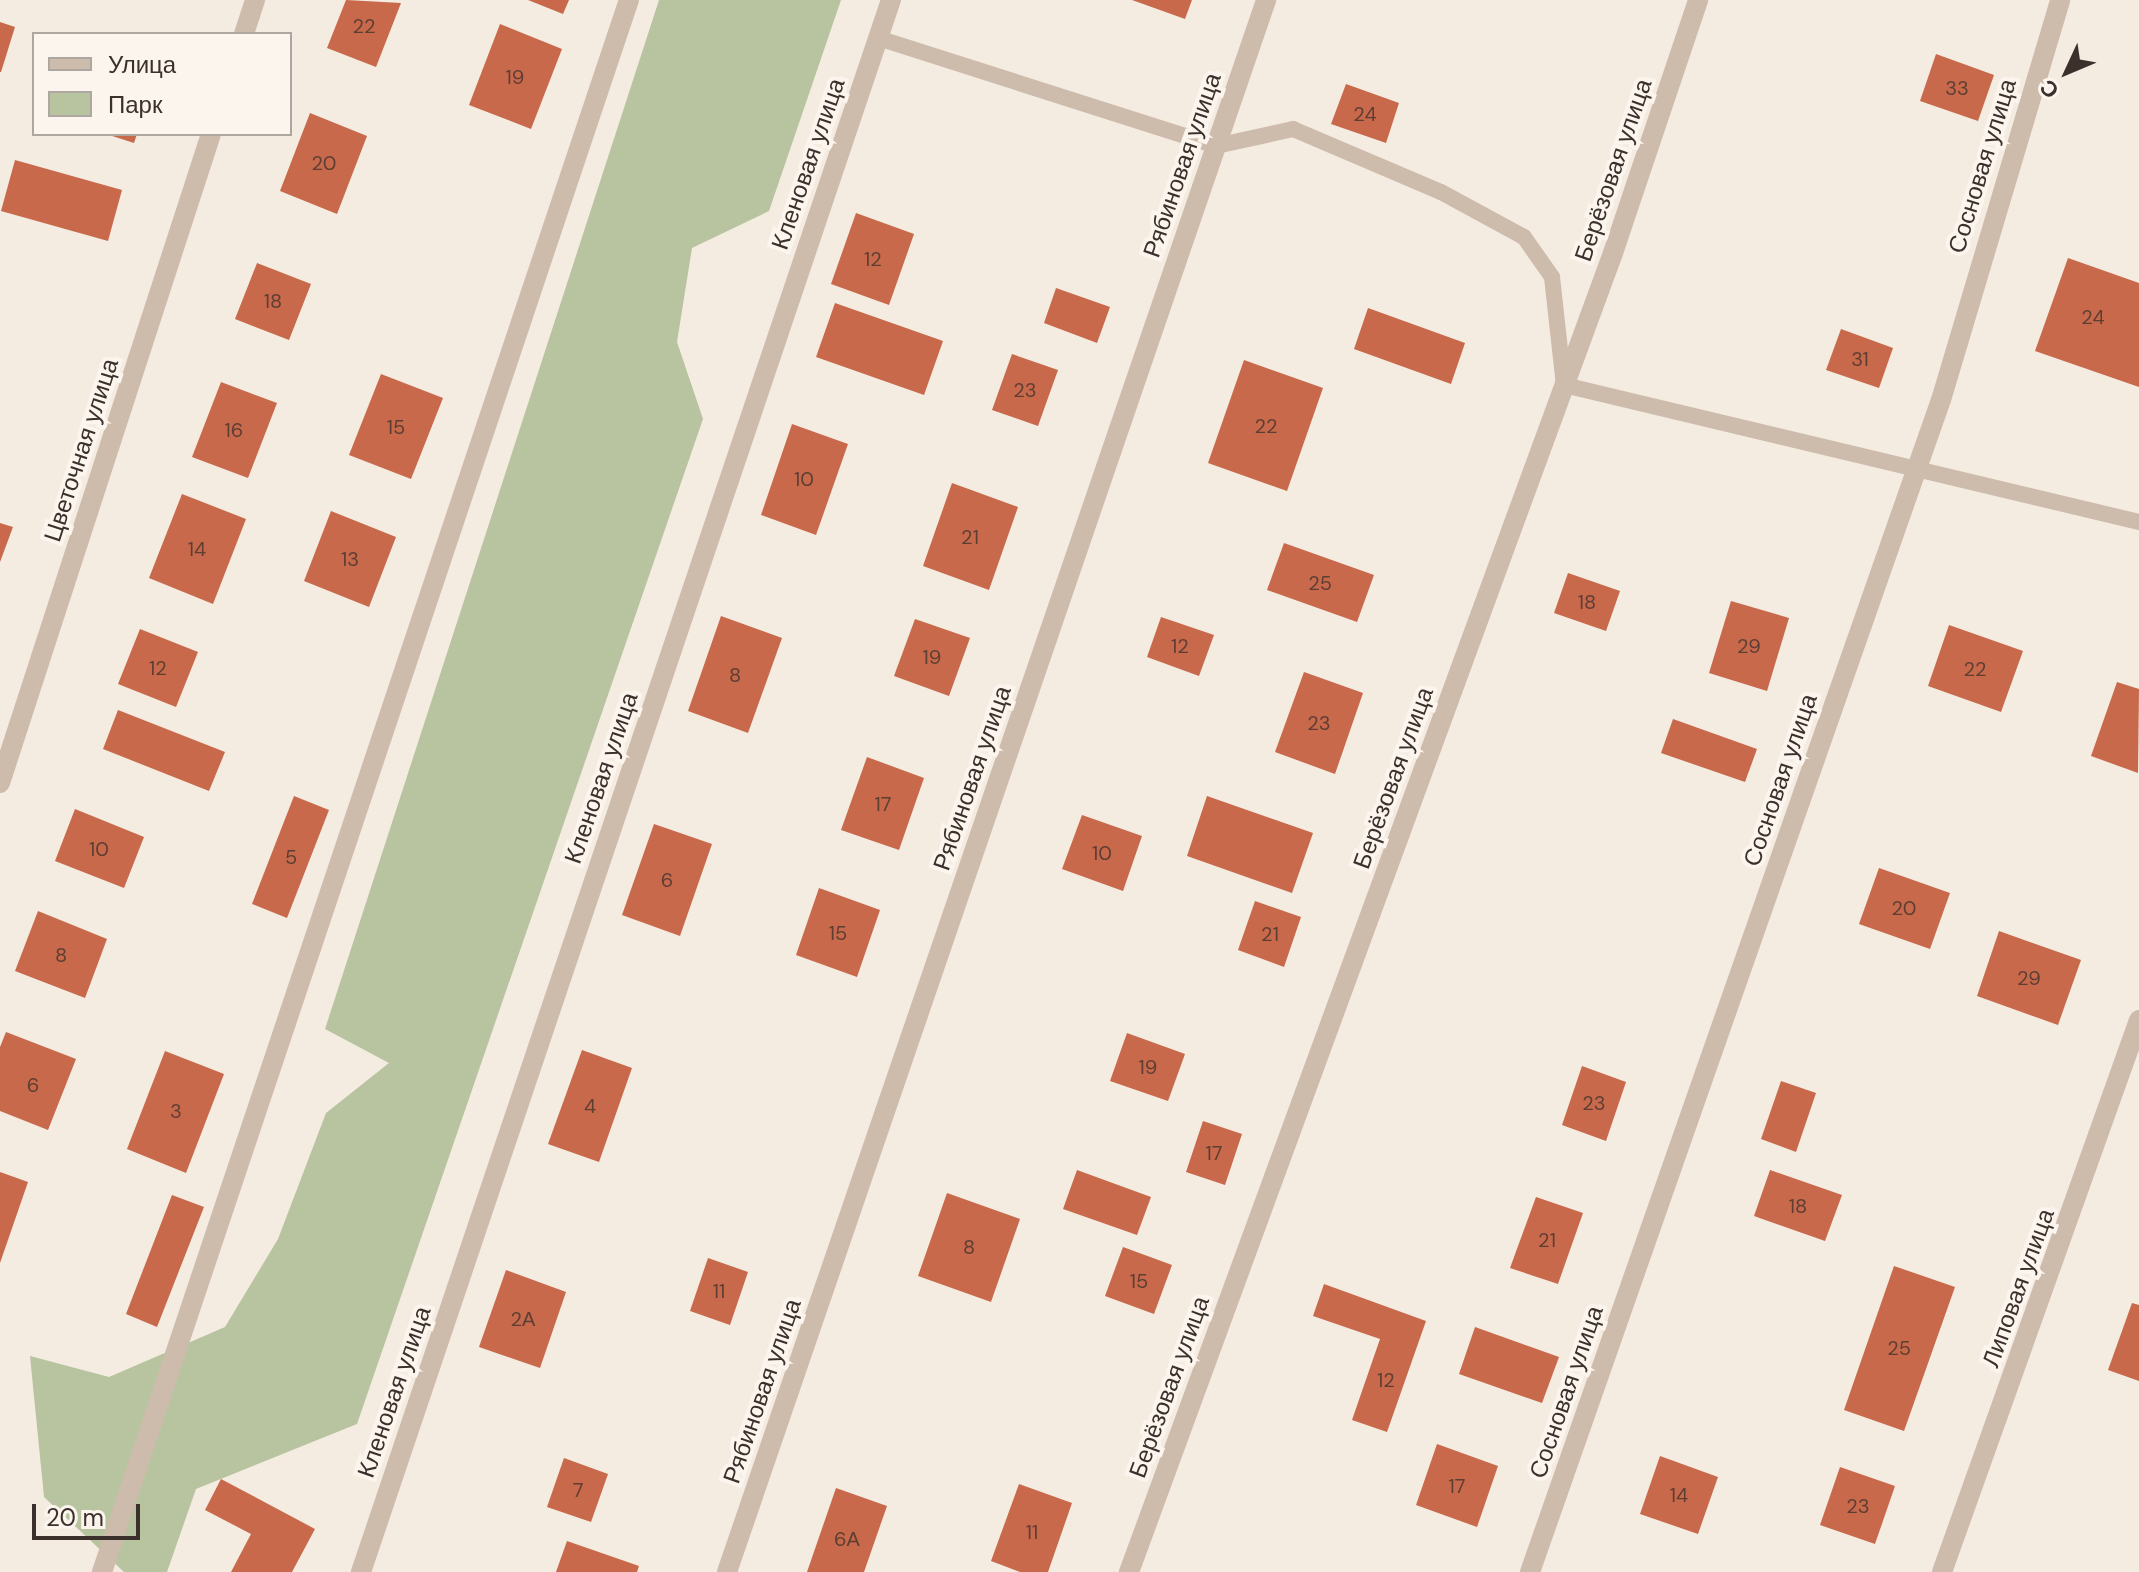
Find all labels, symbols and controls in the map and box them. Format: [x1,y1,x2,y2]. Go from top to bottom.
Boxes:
house number: 22 [352,14,376,38]
legend [32,32,292,136]
north arrow [2027,32,2107,112]
text: Улица [108,49,176,80]
house number: 19 [506,65,524,89]
street label: Рябиновая улица [1137,69,1227,261]
text: С [2033,73,2065,105]
street label: Кленовая улица [765,75,851,253]
street label: Берёзовая улица [1568,75,1658,265]
street label: Сосновая улица [1942,75,2022,257]
house number: 33 [1945,76,1969,100]
text: Парк [108,89,162,120]
house number: 24 [1353,102,1377,126]
house number: 20 [312,151,336,175]
house number: 12 [864,247,882,271]
house number: 18 [264,289,282,313]
house number: 24 [2081,305,2105,329]
house number: 31 [1851,347,1869,371]
street label: Цветочная улица [38,355,124,545]
house number: 23 [1013,378,1037,402]
house number: 22 [1254,414,1278,438]
house number: 15 [387,415,405,439]
house number: 16 [225,418,243,442]
house number: 10 [794,467,814,491]
house number: 21 [961,525,979,549]
house number: 14 [188,537,206,561]
house number: 13 [341,547,359,571]
house number: 25 [1308,571,1332,595]
house number: 18 [1578,590,1596,614]
house number: 12 [1171,634,1189,658]
house number: 29 [1737,634,1761,658]
house number: 19 [923,645,941,669]
house number: 12 [149,656,167,680]
house number: 22 [1963,657,1987,681]
house number: 8 [729,663,741,687]
street label: Рябиновая улица [927,682,1017,874]
street label: Берёзовая улица [1347,683,1439,873]
street label: Кленовая улица [558,689,644,867]
street label: Сосновая улица [1737,690,1823,870]
house number: 23 [1307,711,1331,735]
house number: 17 [875,792,891,816]
house number: 10 [89,837,109,861]
house number: 10 [1092,841,1112,865]
house number: 5 [285,845,297,869]
house number: 6 [661,868,673,892]
house number: 20 [1892,896,1916,920]
house number: 15 [829,921,847,945]
house number: 21 [1261,922,1279,946]
house number: 8 [55,943,67,967]
house number: 29 [2017,966,2041,990]
house number: 19 [1139,1055,1157,1079]
house number: 6 [27,1073,39,1097]
house number: 23 [1582,1091,1606,1115]
house number: 4 [584,1094,596,1118]
house number: 3 [170,1099,182,1123]
house number: 17 [1206,1141,1222,1165]
house number: 18 [1789,1194,1807,1218]
street label: Липовая улица [1976,1205,2060,1371]
house number: 21 [1538,1228,1556,1252]
house number: 8 [963,1235,975,1259]
house number: 15 [1130,1269,1148,1293]
house number: 11 [713,1279,725,1303]
street label: Берёзовая улица [1123,1292,1215,1482]
street label: Рябиновая улица [717,1295,807,1487]
street label: Сосновая улица [1523,1302,1609,1482]
street label: Кленовая улица [351,1303,437,1481]
house number: 2А [511,1307,535,1331]
house number: 25 [1887,1336,1911,1360]
house number: 12 [1377,1368,1395,1392]
house number: 17 [1449,1474,1465,1498]
house number: 7 [573,1478,583,1502]
house number: 14 [1670,1483,1688,1507]
scale bar [36,1488,144,1538]
house number: 23 [1846,1494,1870,1518]
text: 20 m [46,1502,104,1533]
house number: 11 [1026,1520,1038,1544]
house number: 6А [834,1527,860,1551]

